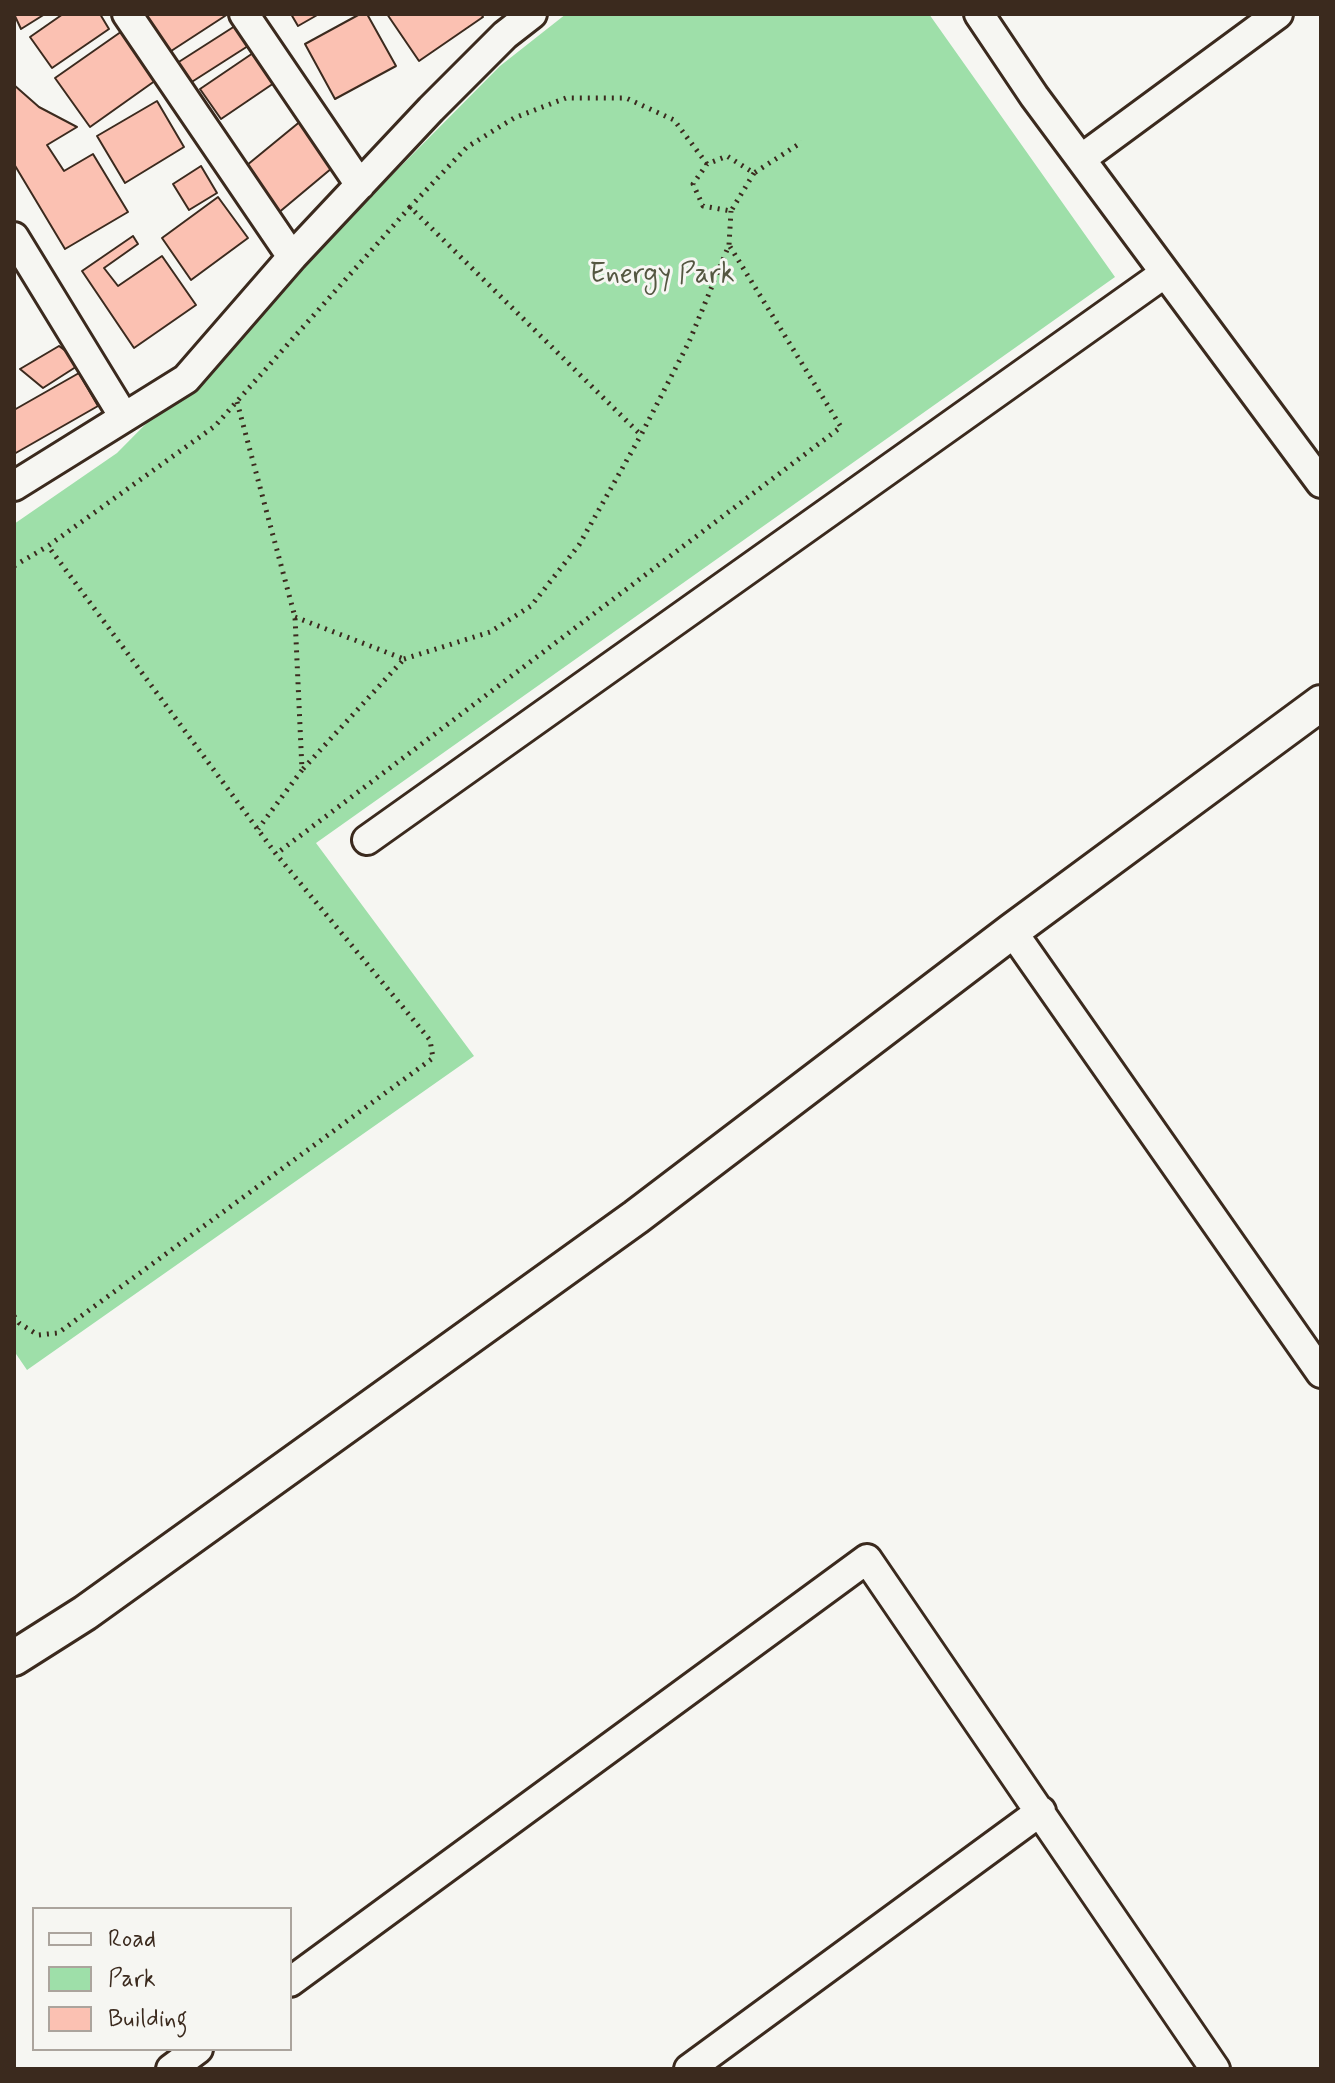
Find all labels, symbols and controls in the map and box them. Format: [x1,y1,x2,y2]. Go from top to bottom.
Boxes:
park label: Energy Park [589,259,735,293]
legend [32,1907,292,2051]
text: Road [108,1924,156,1955]
text: Park [108,1964,156,1995]
text: Building [108,2004,188,2035]

